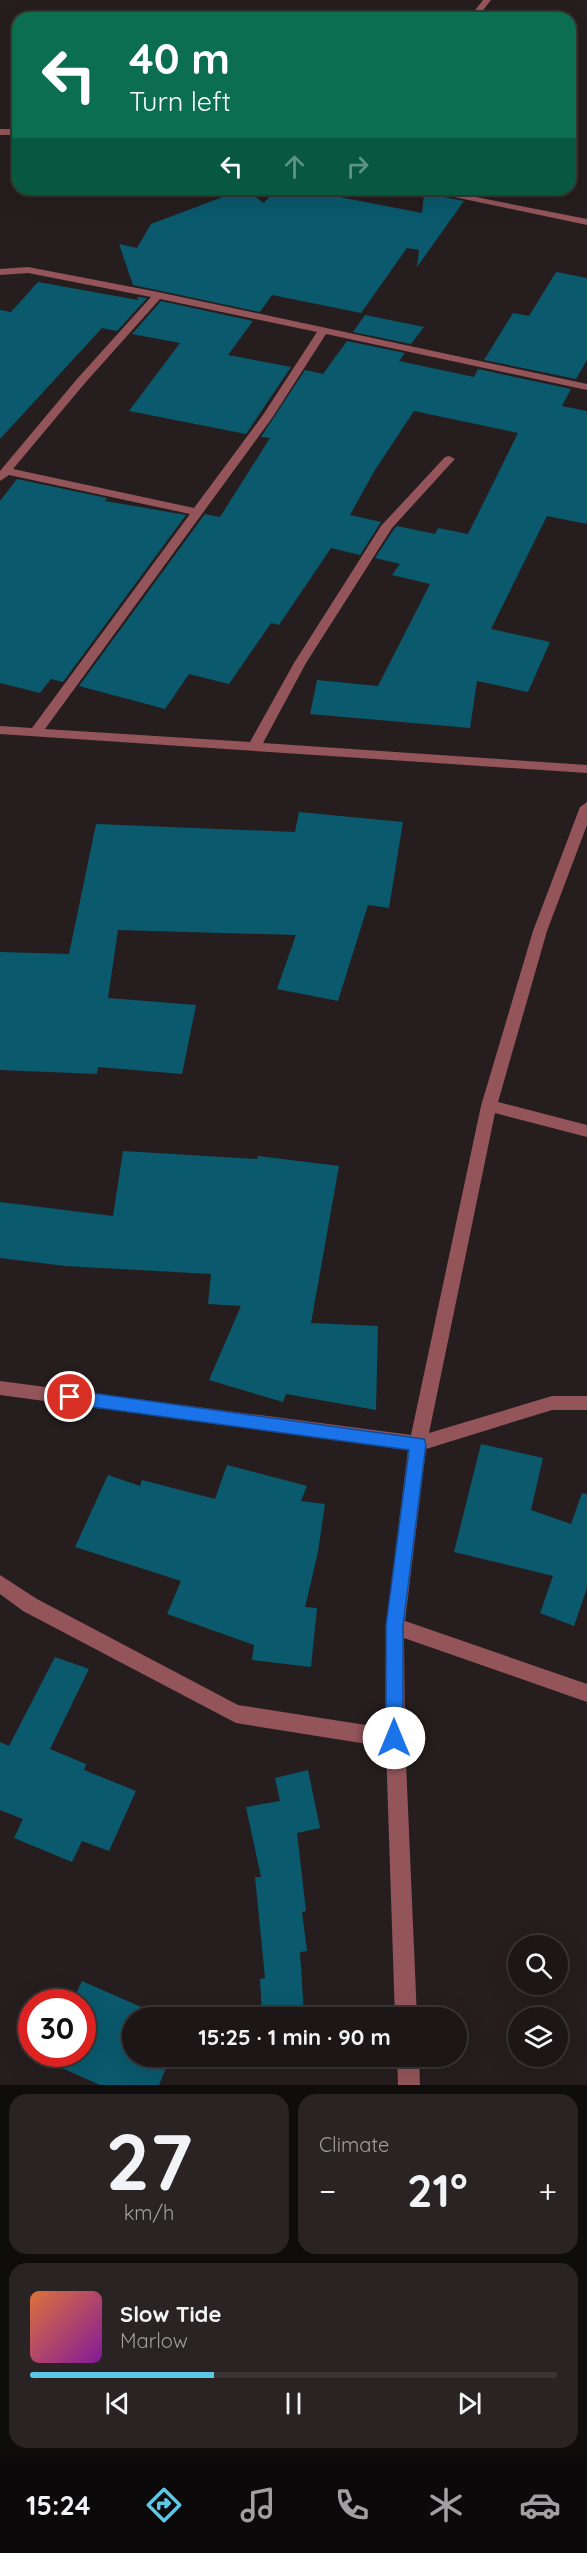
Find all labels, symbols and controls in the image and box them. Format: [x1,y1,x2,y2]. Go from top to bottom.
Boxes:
text: 40 m [129,32,230,85]
icon: left [30,36,108,114]
text: Turn left [129,84,231,118]
icon: left [215,150,248,183]
icon: ahead [278,150,311,183]
icon: right [341,150,374,183]
pin [44,1371,95,1422]
icon: arrive [53,1380,86,1413]
position arrow [362,1706,426,1770]
map controls [508,1935,568,2067]
button: search [508,1935,568,1995]
speed limit sign: 30 [18,1989,96,2067]
button: layers [508,2007,568,2067]
text: 15:25 · 1 min · 90 m [198,2023,391,2051]
text: 27 [105,2112,193,2210]
text: Climate [319,2132,389,2157]
text: 21° [407,2162,468,2218]
text: − [319,2170,336,2211]
text: + [538,2170,557,2211]
text: km/h [124,2200,174,2225]
text: Slow Tide [120,2300,221,2328]
text: Marlow [120,2328,188,2353]
icon: previous [101,2387,134,2420]
icon: pause [277,2387,310,2420]
icon: next [453,2387,486,2420]
icon: directions [143,2484,185,2526]
icon: music [237,2484,279,2526]
icon: phone [331,2484,373,2526]
icon: climate [425,2484,467,2526]
icon: car [519,2484,561,2526]
text: 15:24 [26,2488,91,2522]

